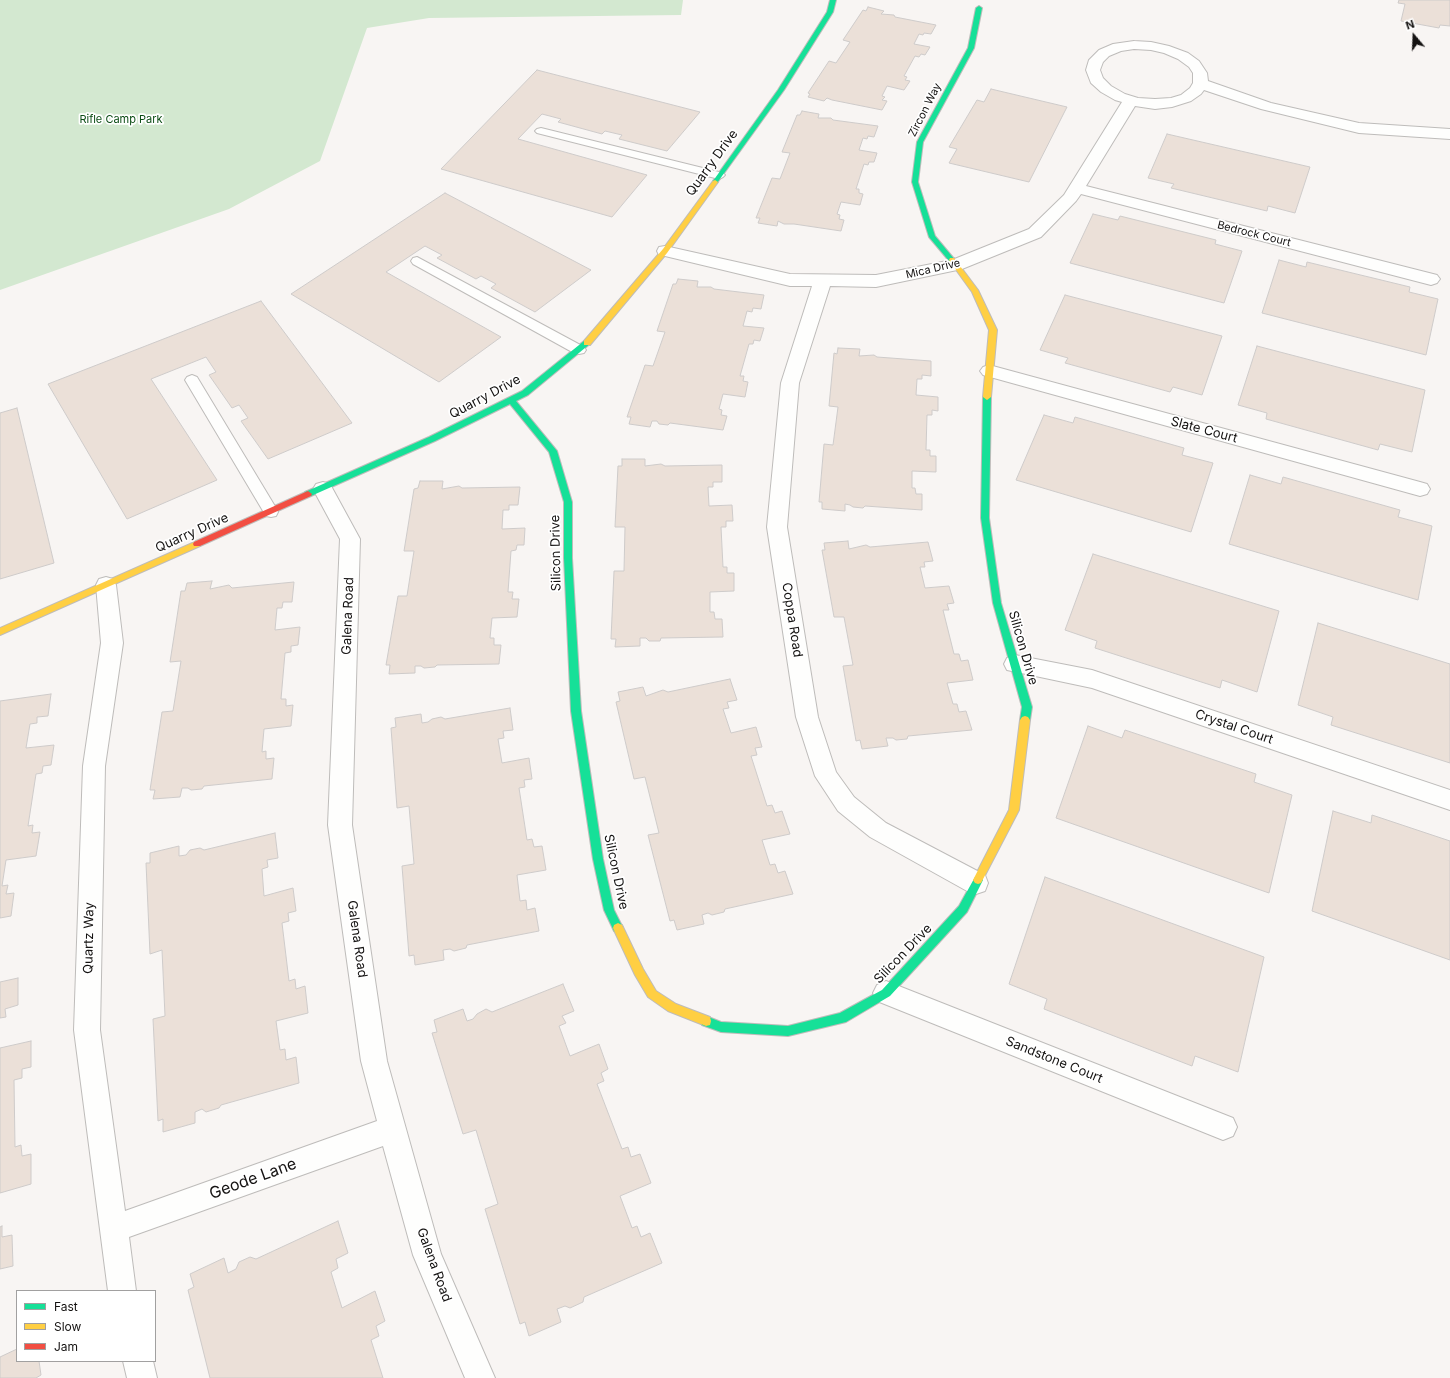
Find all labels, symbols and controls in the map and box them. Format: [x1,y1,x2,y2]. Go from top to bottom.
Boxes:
north arrow [1394,16,1434,56]
text: N [1404,17,1416,33]
street label: Zircon Way [906,81,944,139]
park label: Rifle Camp Park [79,113,163,127]
street label: Quarry Drive [683,127,741,199]
street label: Bedrock Court [1216,218,1292,250]
street label: Mica Drive [904,256,962,282]
street label: Quarry Drive [447,372,523,422]
street label: Slate Court [1169,414,1239,446]
street label: Quarry Drive [153,510,231,556]
street label: Silicon Drive [548,515,564,591]
street label: Galena Road [339,577,357,655]
street label: Coppa Road [778,581,806,659]
street label: Silicon Drive [1005,609,1041,687]
street label: Crystal Court [1193,706,1275,748]
street label: Silicon Drive [600,833,632,911]
street label: Galena Road [344,899,370,979]
street label: Quartz Way [81,902,97,974]
street label: Silicon Drive [871,921,935,987]
street label: Sandstone Court [1003,1033,1105,1087]
street label: Geode Lane [207,1154,299,1204]
street label: Galena Road [413,1226,455,1304]
legend [16,1290,156,1362]
text: Fast [54,1299,78,1314]
text: Slow [54,1319,81,1334]
text: Jam [54,1339,78,1354]

